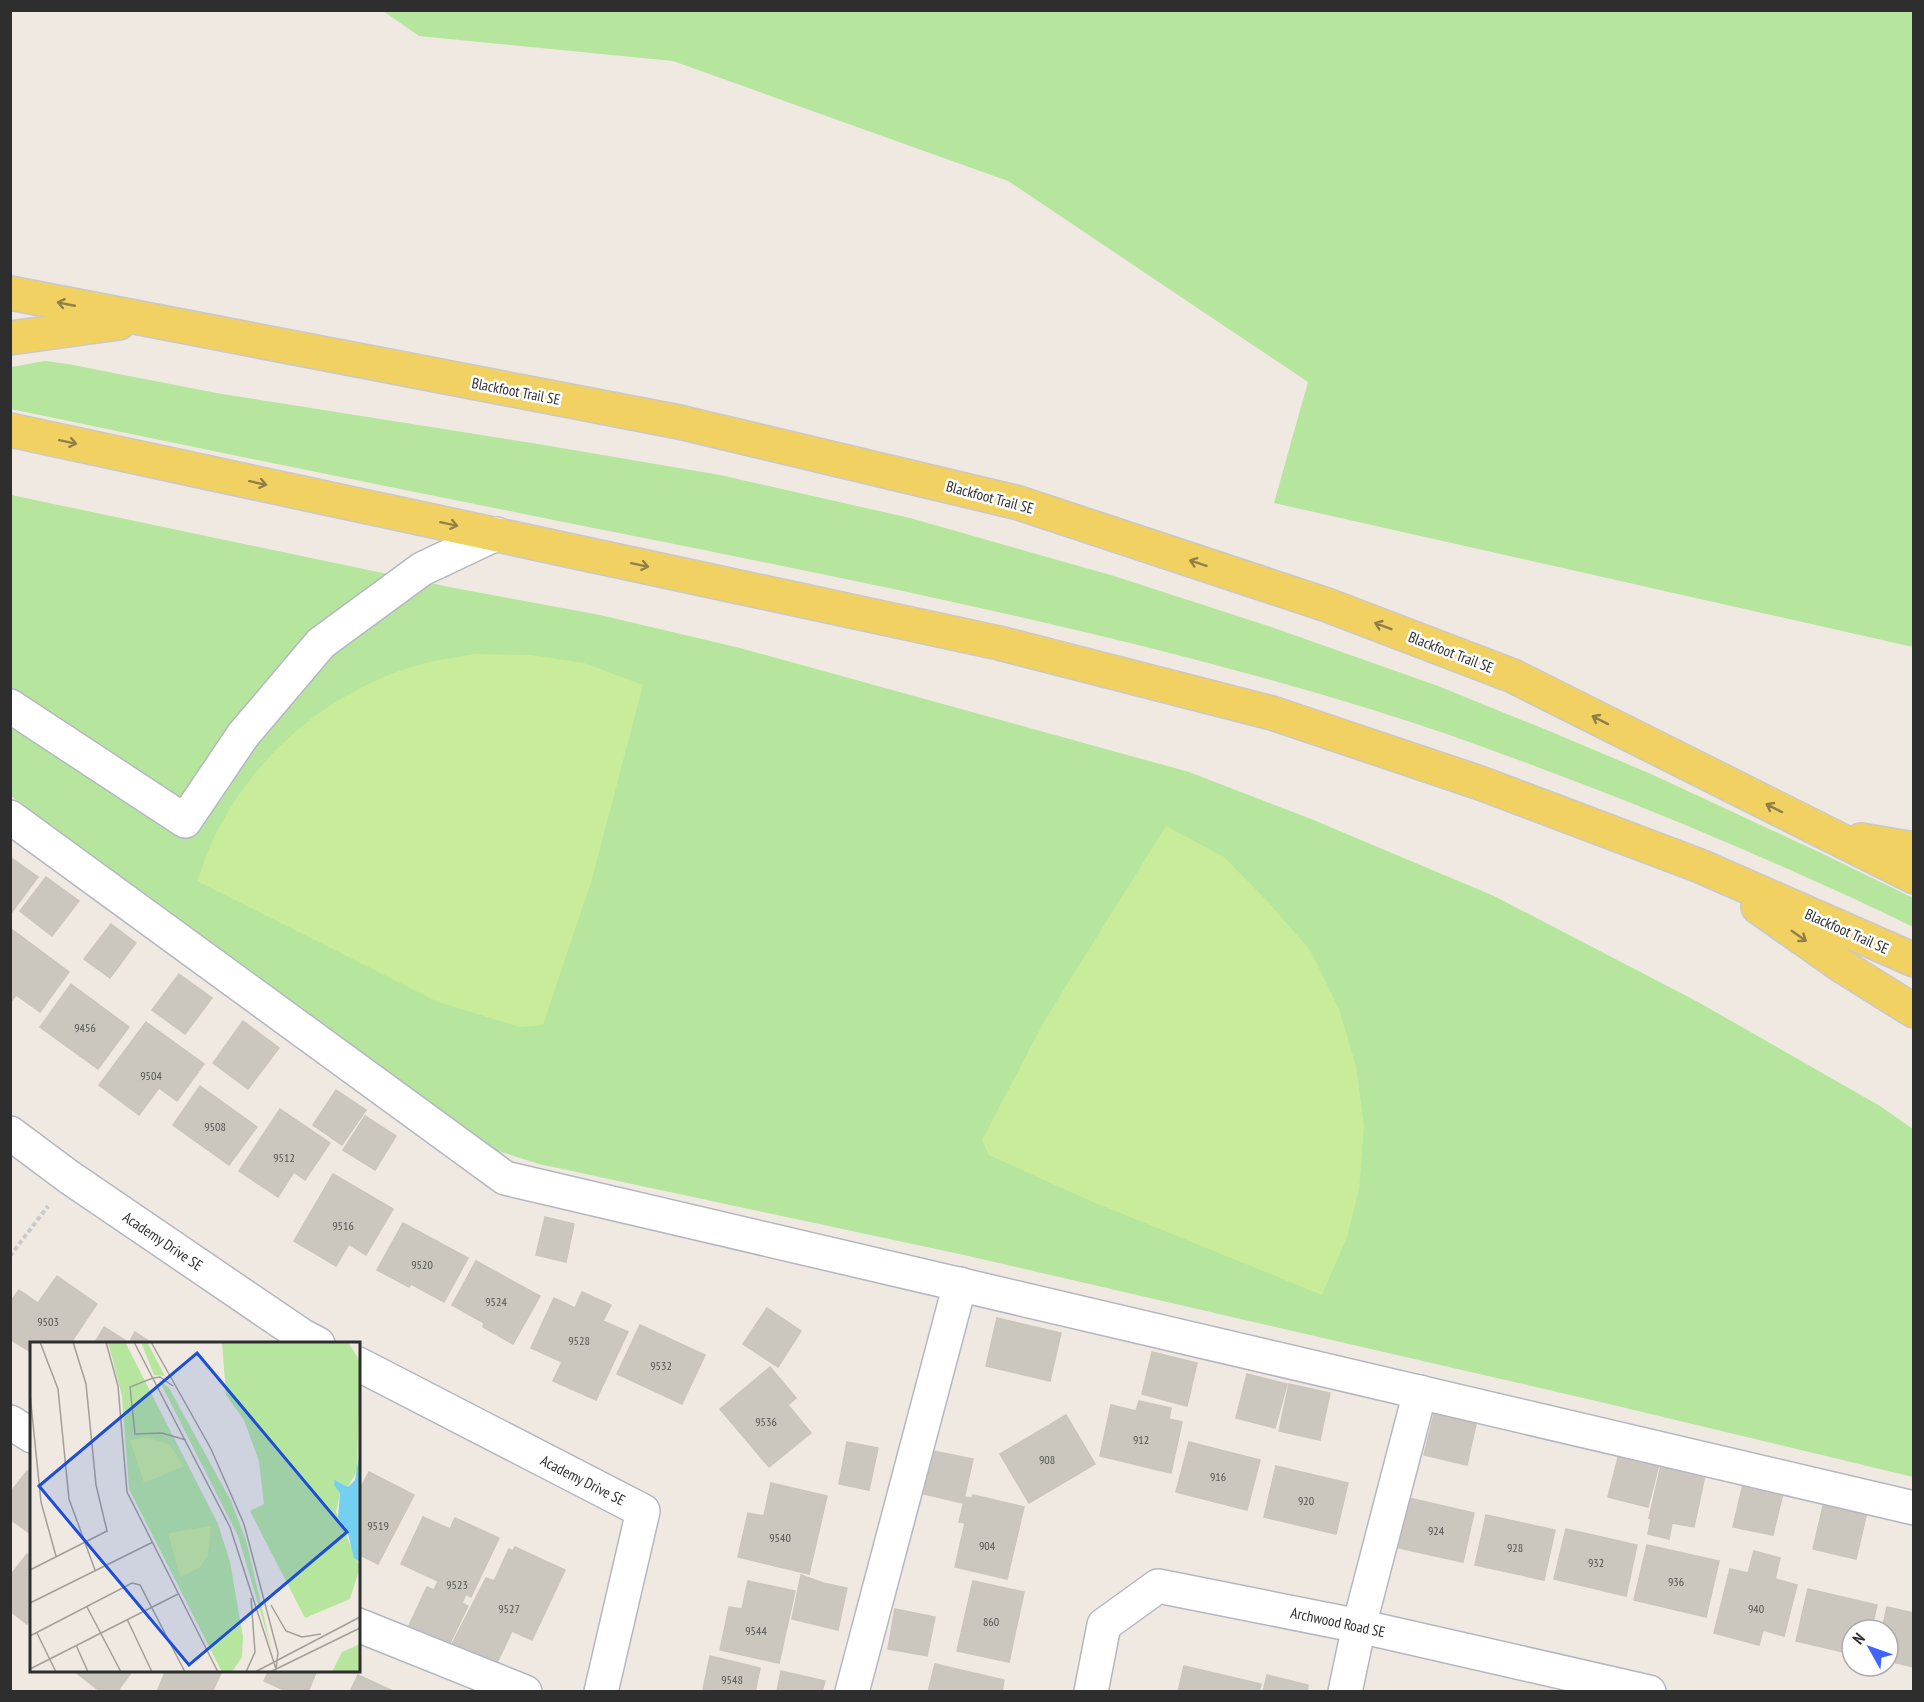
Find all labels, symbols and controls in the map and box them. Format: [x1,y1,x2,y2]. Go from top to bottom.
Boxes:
one-way arrow [57,298,77,309]
street label: Blackfoot Trail SE [470,373,562,409]
one-way arrow [57,437,77,448]
street label: Blackfoot Trail SE [944,476,1036,518]
one-way arrow [248,478,268,489]
one-way arrow [439,519,458,530]
one-way arrow [1189,557,1208,568]
one-way arrow [630,560,649,572]
one-way arrow [1374,620,1392,631]
street label: Blackfoot Trail SE [1406,627,1496,677]
one-way arrow [1592,714,1610,725]
one-way arrow [1766,802,1783,814]
street label: Blackfoot Trail SE [1802,904,1892,958]
one-way arrow [1791,930,1807,942]
house number: 9456 [74,1020,96,1035]
house number: 9504 [140,1068,162,1083]
house number: 9508 [204,1119,226,1134]
house number: 9512 [273,1150,295,1165]
street label: Academy Drive SE [119,1207,207,1275]
house number: 9516 [332,1218,354,1233]
house number: 9520 [411,1257,433,1272]
house number: 9524 [485,1294,507,1309]
house number: 9503 [37,1314,59,1329]
house number: 9528 [568,1333,590,1348]
inset map [30,1342,360,1672]
house number: 9532 [650,1358,672,1373]
house number: 9536 [755,1414,777,1429]
house number: 912 [1133,1432,1149,1447]
street label: Academy Drive SE [538,1451,628,1509]
house number: 908 [1039,1452,1055,1467]
house number: 916 [1210,1469,1226,1484]
house number: 920 [1298,1493,1314,1508]
house number: 9519 [367,1518,389,1533]
house number: 924 [1428,1523,1445,1538]
house number: 9540 [769,1530,791,1545]
house number: 904 [979,1538,996,1553]
house number: 928 [1507,1540,1523,1555]
house number: 932 [1588,1555,1604,1570]
house number: 936 [1668,1574,1684,1589]
house number: 9523 [446,1577,468,1592]
house number: 9527 [498,1601,520,1616]
house number: 940 [1748,1601,1764,1616]
street label: Archwood Road SE [1289,1603,1387,1641]
house number: 860 [983,1614,999,1629]
north arrow [1840,1618,1900,1678]
house number: 9544 [745,1623,767,1638]
text: N [1848,1629,1869,1648]
house number: 9548 [721,1672,743,1687]

